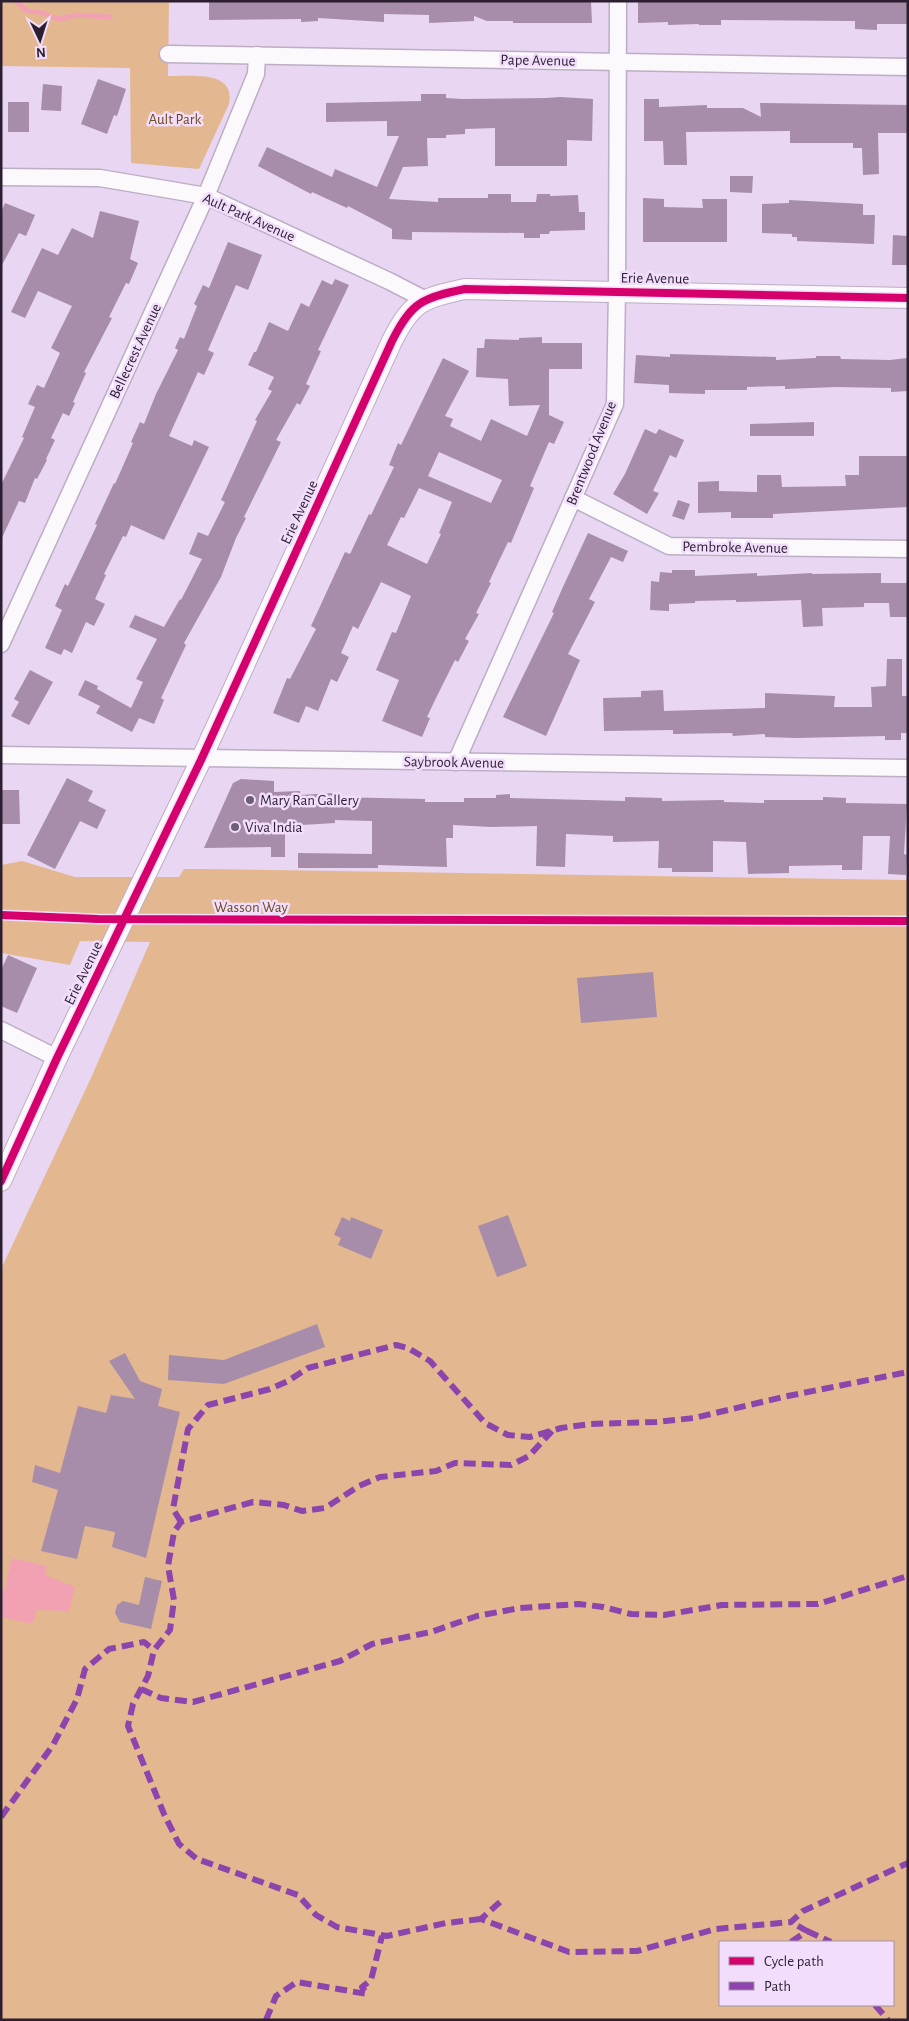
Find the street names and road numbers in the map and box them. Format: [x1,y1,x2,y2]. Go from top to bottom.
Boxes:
street label: Pape Avenue [500,52,576,69]
street label: Ault Park Avenue [200,190,297,244]
street label: Erie Avenue [621,270,690,287]
street label: Bellecrest Avenue [107,301,164,401]
street label: Brentwood Avenue [564,399,619,507]
street label: Erie Avenue [278,478,321,546]
street label: Pembroke Avenue [682,539,788,556]
street label: Saybrook Avenue [404,754,504,771]
street label: Erie Avenue [62,939,105,1007]

